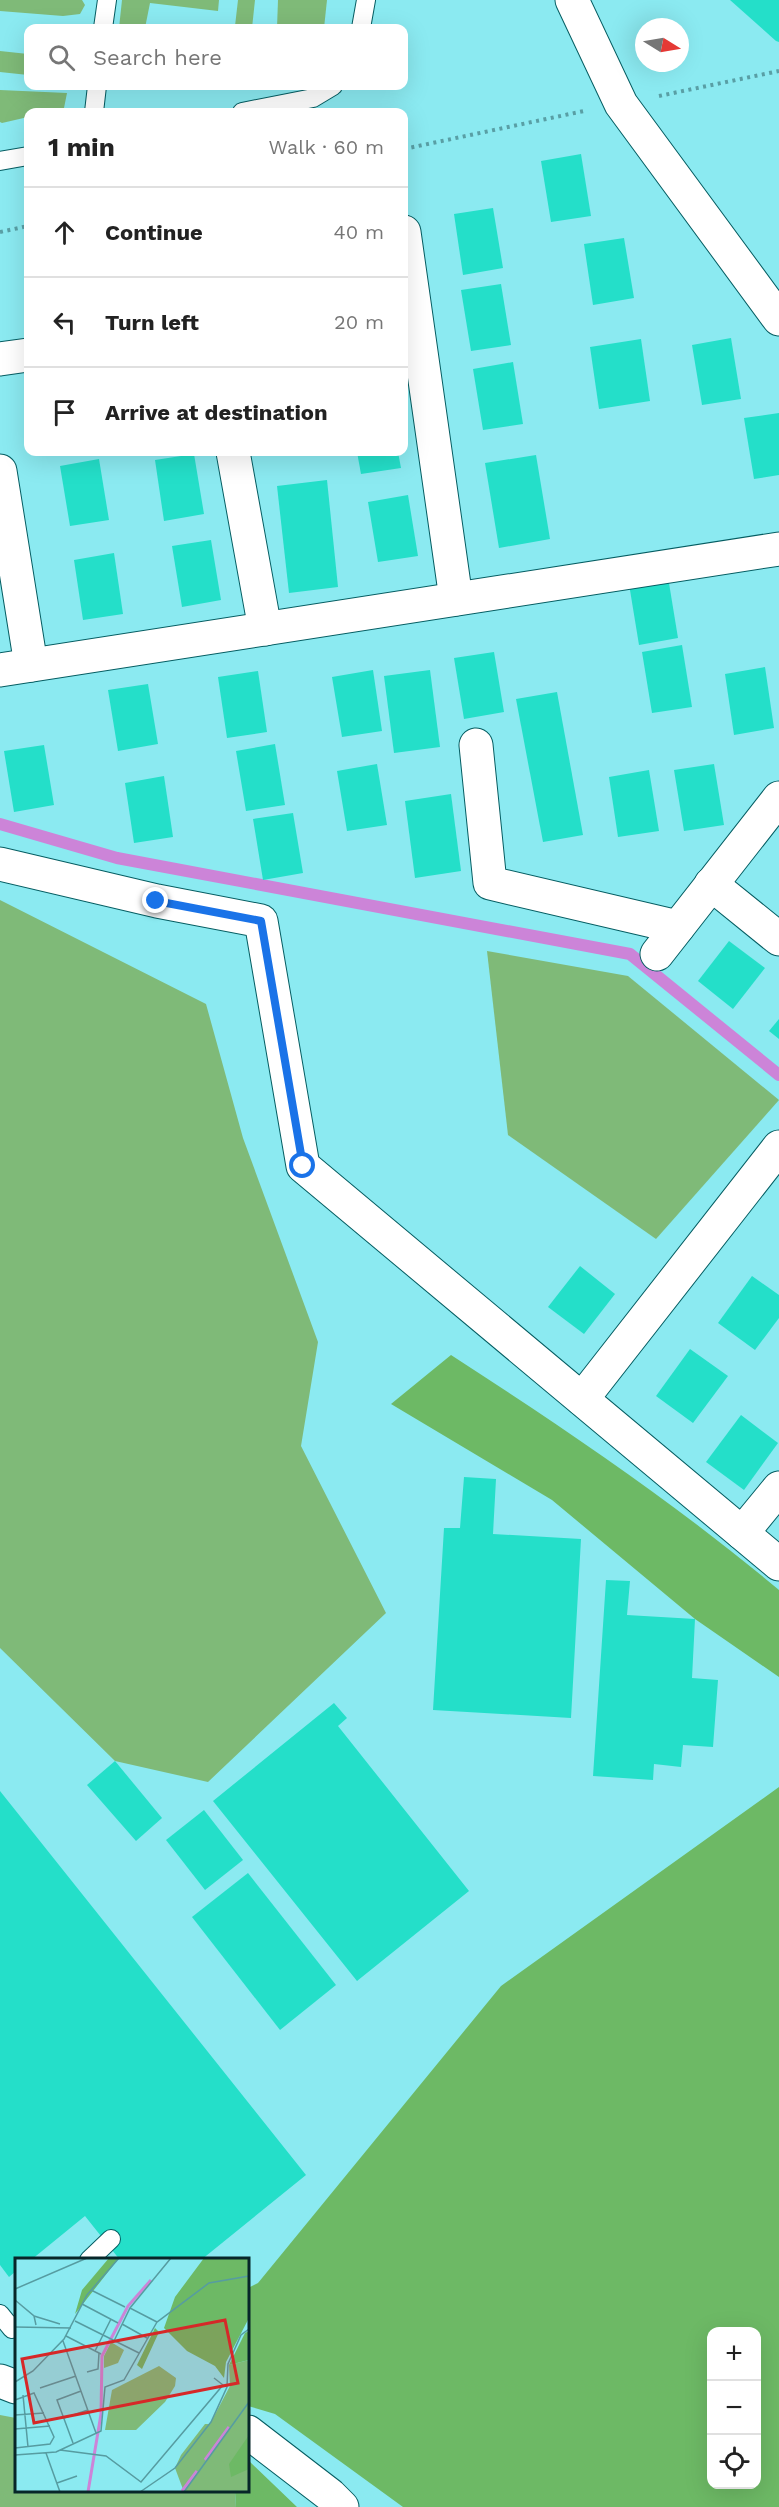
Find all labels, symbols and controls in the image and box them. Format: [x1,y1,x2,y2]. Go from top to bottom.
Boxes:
north arrow [635,18,689,72]
search box [24,24,408,90]
icon: search [45,41,78,74]
text: Search here [93,45,222,70]
text: 1 min [48,132,115,162]
text: Walk · 60 m [269,135,384,159]
icon: ahead [48,216,81,249]
text: Continue [105,220,203,245]
text: 40 m [333,220,384,244]
icon: left [48,306,81,339]
text: Turn left [105,310,199,335]
text: 20 m [334,310,384,334]
icon: arrive [48,396,81,429]
text: Arrive at destination [105,400,328,425]
route end [142,887,168,913]
route start [289,1152,315,1178]
inset map [15,2258,249,2492]
map controls [707,2327,761,2489]
button: + [707,2327,761,2381]
button: − [707,2381,761,2435]
button: locate [707,2435,761,2489]

